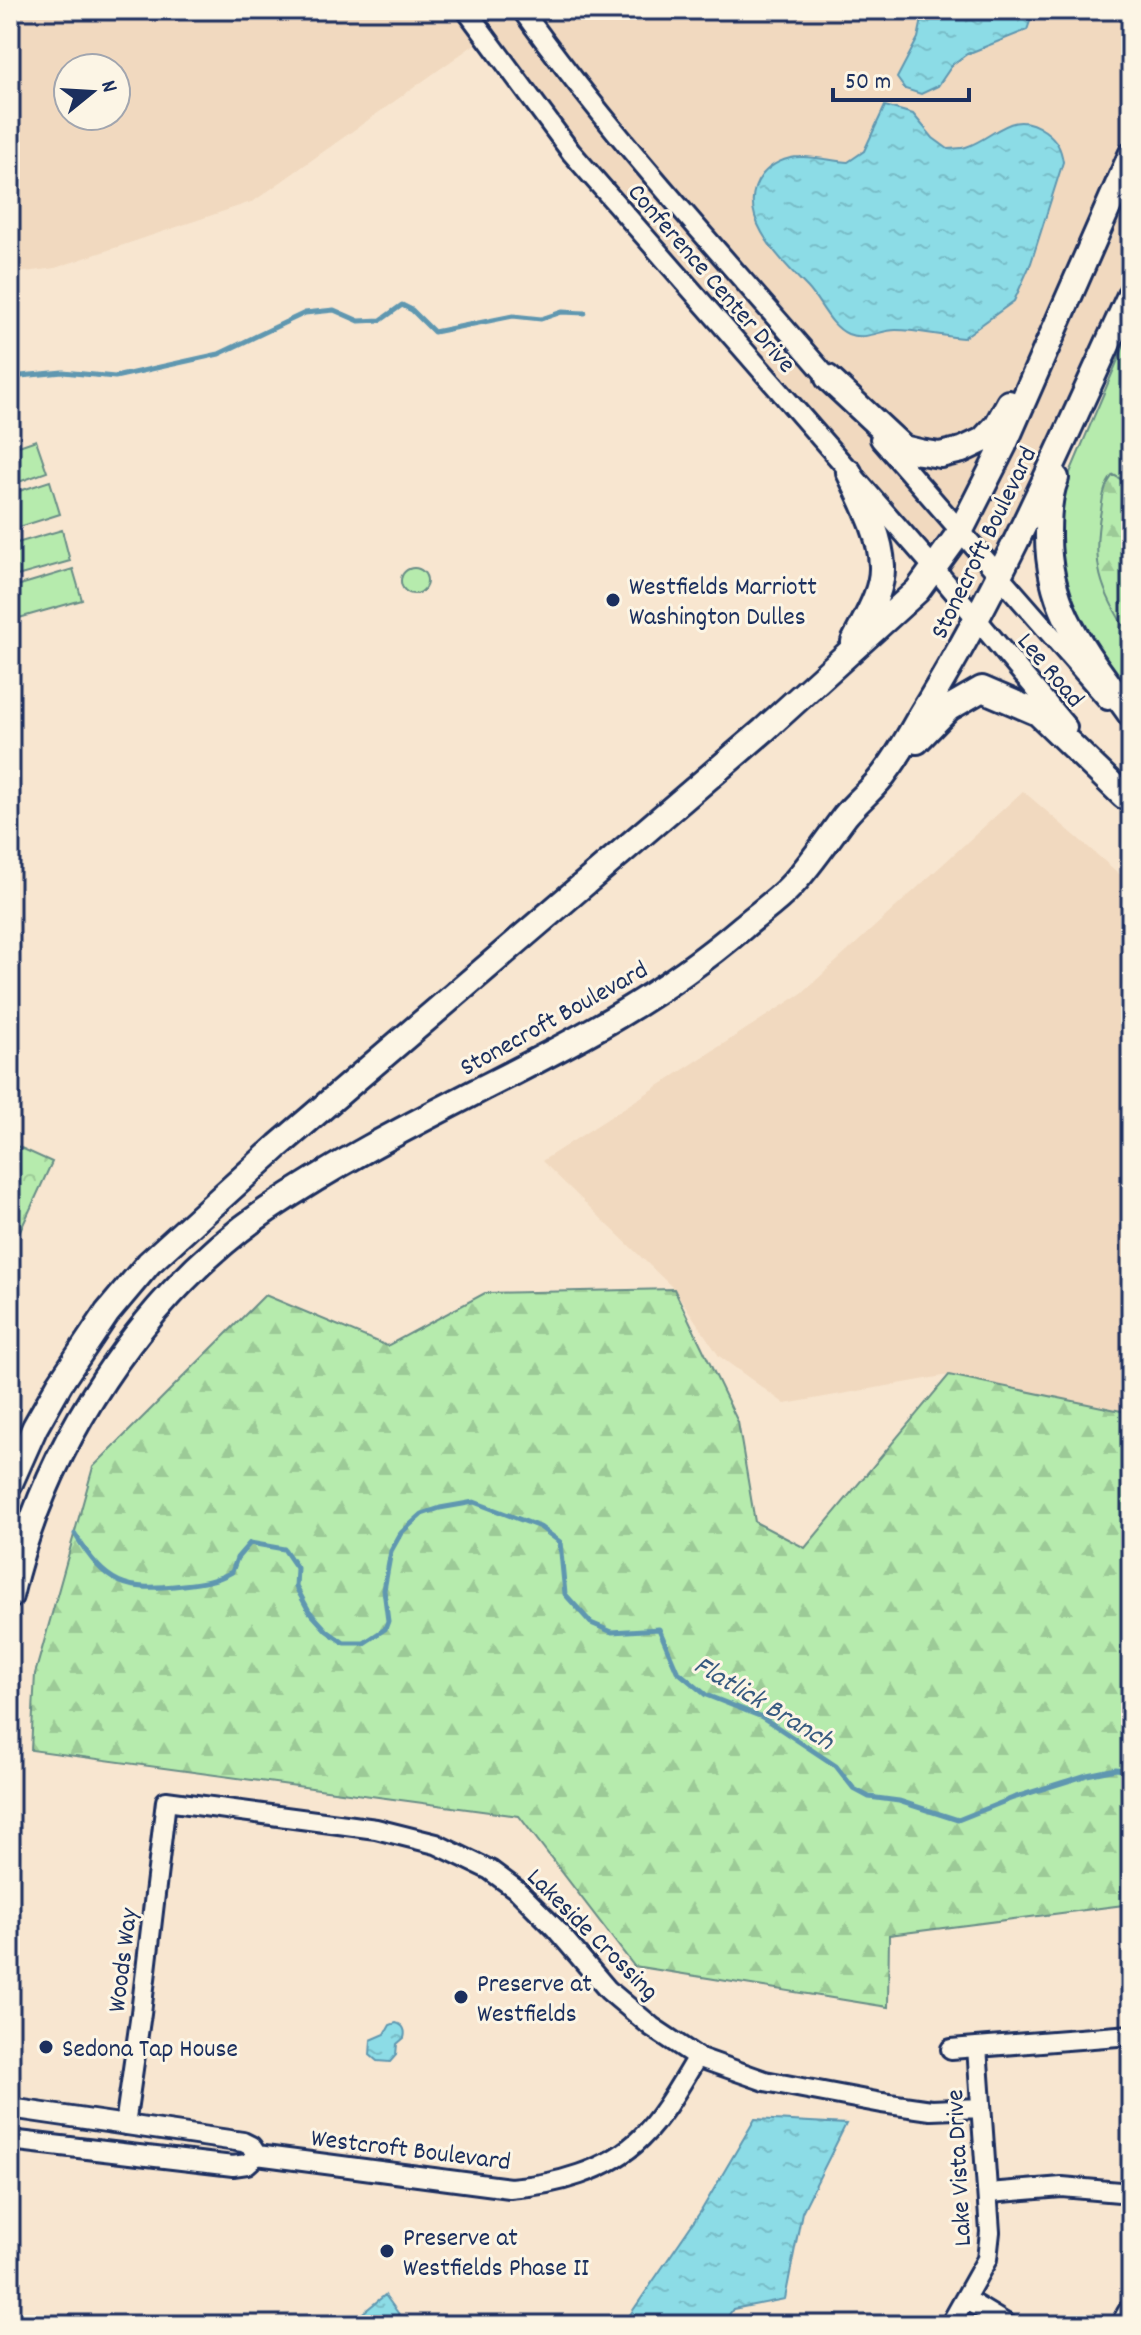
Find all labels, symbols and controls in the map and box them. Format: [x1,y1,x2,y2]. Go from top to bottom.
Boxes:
north arrow [52,52,132,132]
scale bar [833,52,969,102]
text: 50 m [845,66,891,100]
text: N [91,77,124,97]
street label: Conference Center Drive [617,176,803,382]
street label: Stonecroft Boulevard [922,441,1048,646]
place label: Westfields Marriott Washington Dulles [629,570,817,637]
marker: Westfields Marriott Washington Dulles [604,591,622,609]
street label: Lee Road [1007,626,1092,717]
street label: Stonecroft Boulevard [454,953,656,1087]
water label: Flatlick Branch [685,1648,841,1764]
street label: Lakeside Crossing [517,1861,666,2010]
street label: Woods Way [100,1906,149,2015]
place label: Preserve at Westfields [477,1967,592,2034]
marker: Preserve at Westfields [452,1988,470,2006]
place label: Sedona Tap House [62,2032,238,2069]
marker: Sedona Tap House [37,2038,55,2056]
street label: Lake Vista Drive [938,2088,983,2247]
street label: Westcroft Boulevard [309,2121,513,2182]
place label: Preserve at Westfields Phase II [403,2221,589,2288]
marker: Preserve at Westfields Phase II [378,2242,396,2260]

